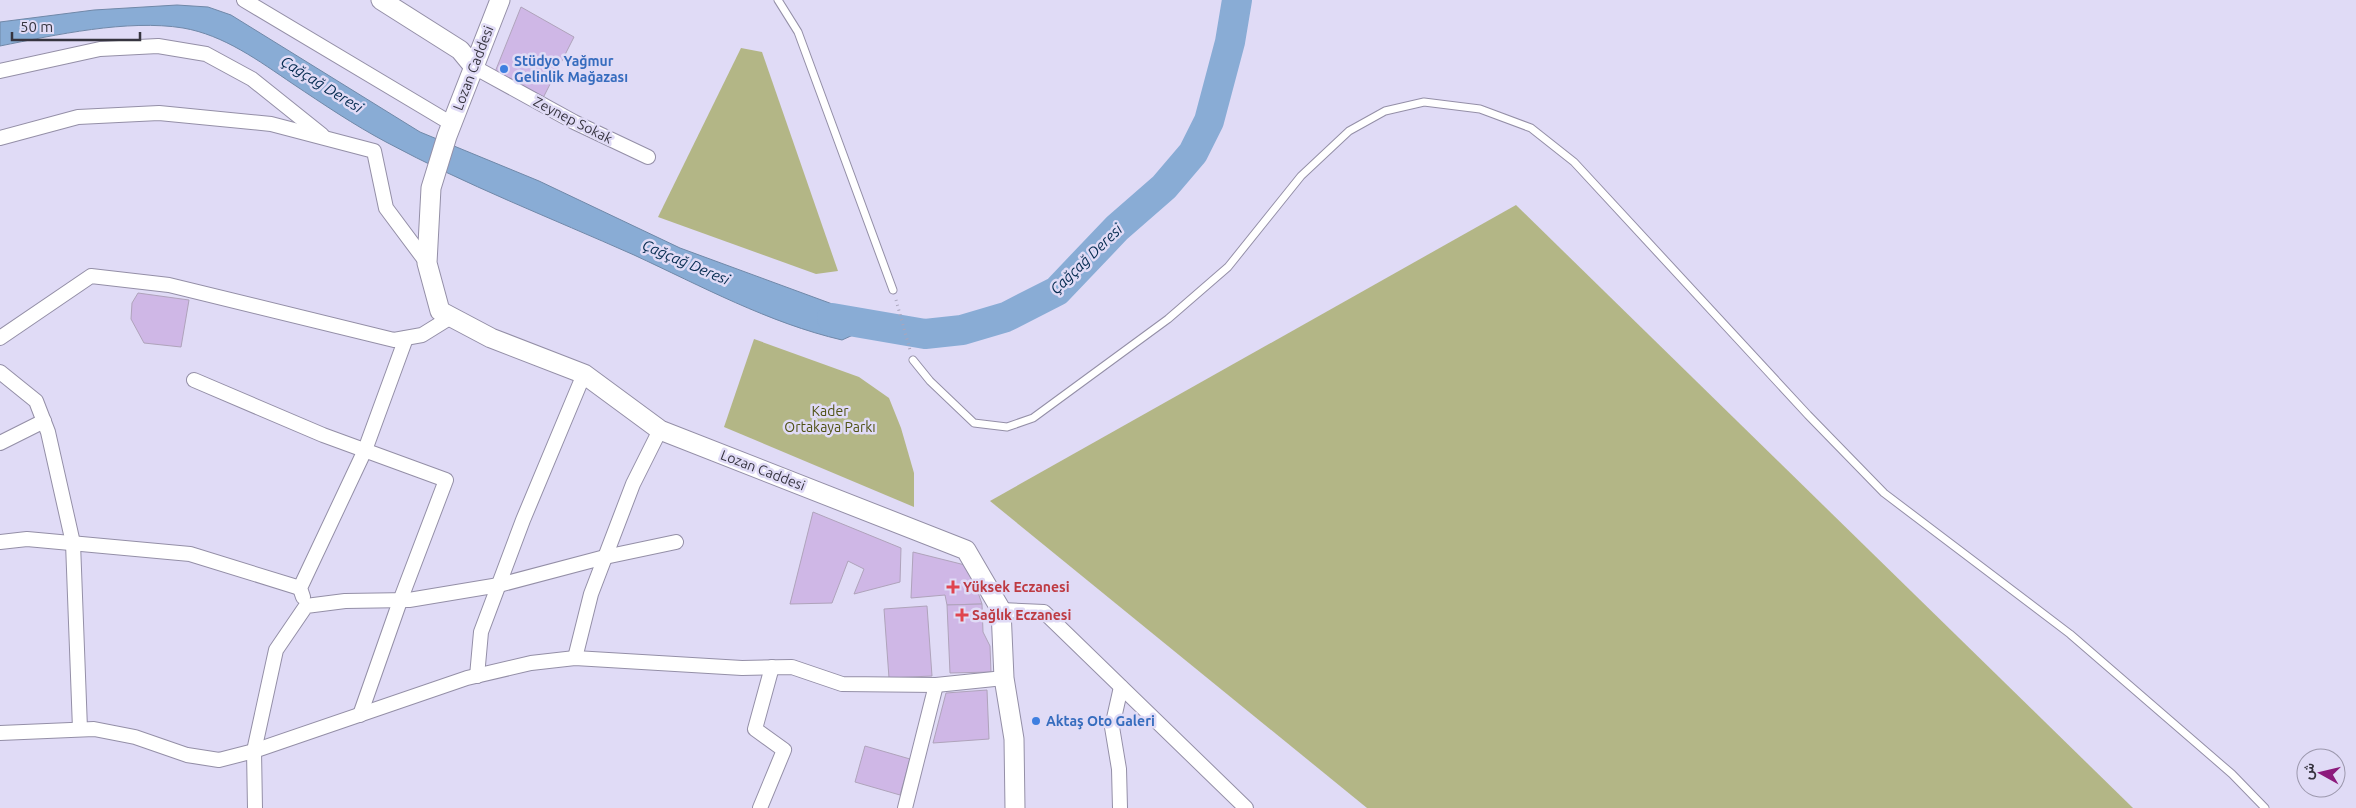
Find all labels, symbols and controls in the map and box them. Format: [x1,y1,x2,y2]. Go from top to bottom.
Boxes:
scale bar [12,10,140,42]
text: 50 m [20,18,53,35]
street label: Lozan Caddesi [450,23,496,113]
water label: Çağçağ Deresi [278,52,367,117]
place label: Stüdyo Yağmur Gelinlik Mağazası [514,53,628,85]
marker: Stüdyo Yağmur Gelinlik Mağazası [498,63,510,75]
street label: Zeynep Sokak [531,93,615,147]
water label: Çağçağ Deresi [1047,220,1126,297]
water label: Çağçağ Deresi [640,236,733,289]
park label: Kader Ortakaya Parkı [784,403,876,435]
street label: Lozan Caddesi [718,447,808,493]
place label: Yüksek Eczanesi [963,579,1070,595]
marker: Yüksek Eczanesi [947,581,959,593]
place label: Sağlık Eczanesi [972,607,1071,623]
marker: Sağlık Eczanesi [956,609,968,621]
place label: Aktaş Oto Galeri [1046,713,1155,730]
marker: Aktaş Oto Galeri [1030,715,1042,727]
north arrow [2296,748,2346,798]
text: ش [2299,762,2318,781]

